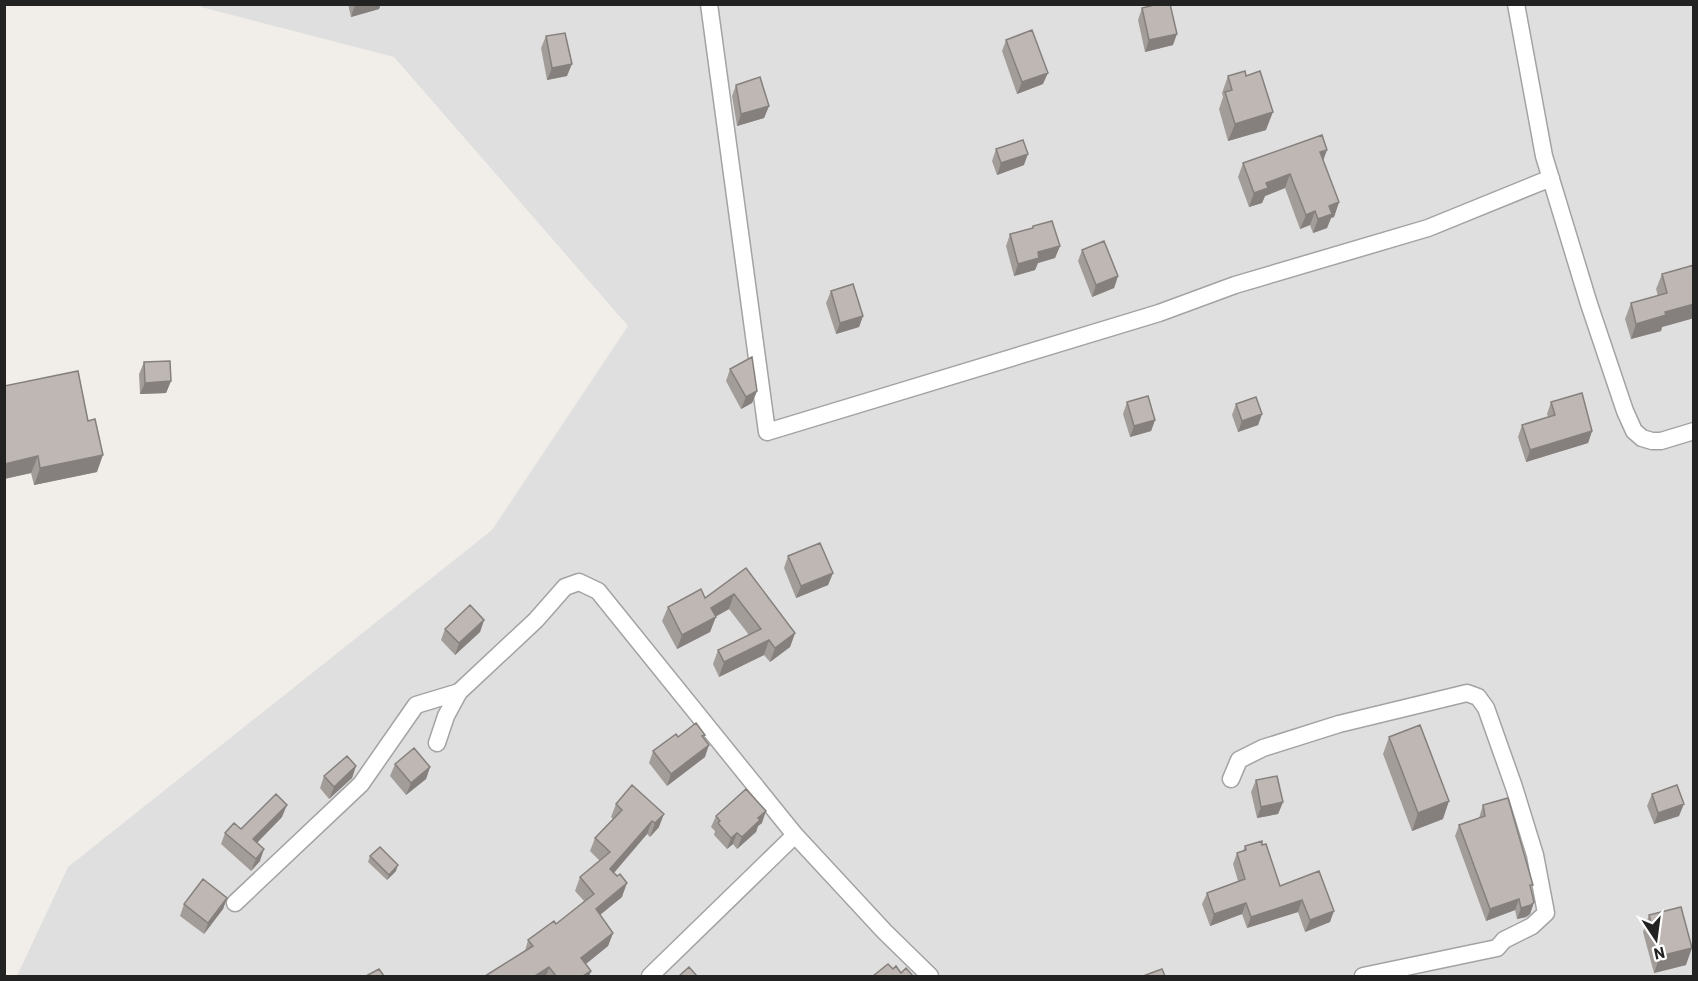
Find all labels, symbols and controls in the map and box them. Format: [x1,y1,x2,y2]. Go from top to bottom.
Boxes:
north arrow [1626,909,1686,969]
text: N [1652,944,1667,965]

